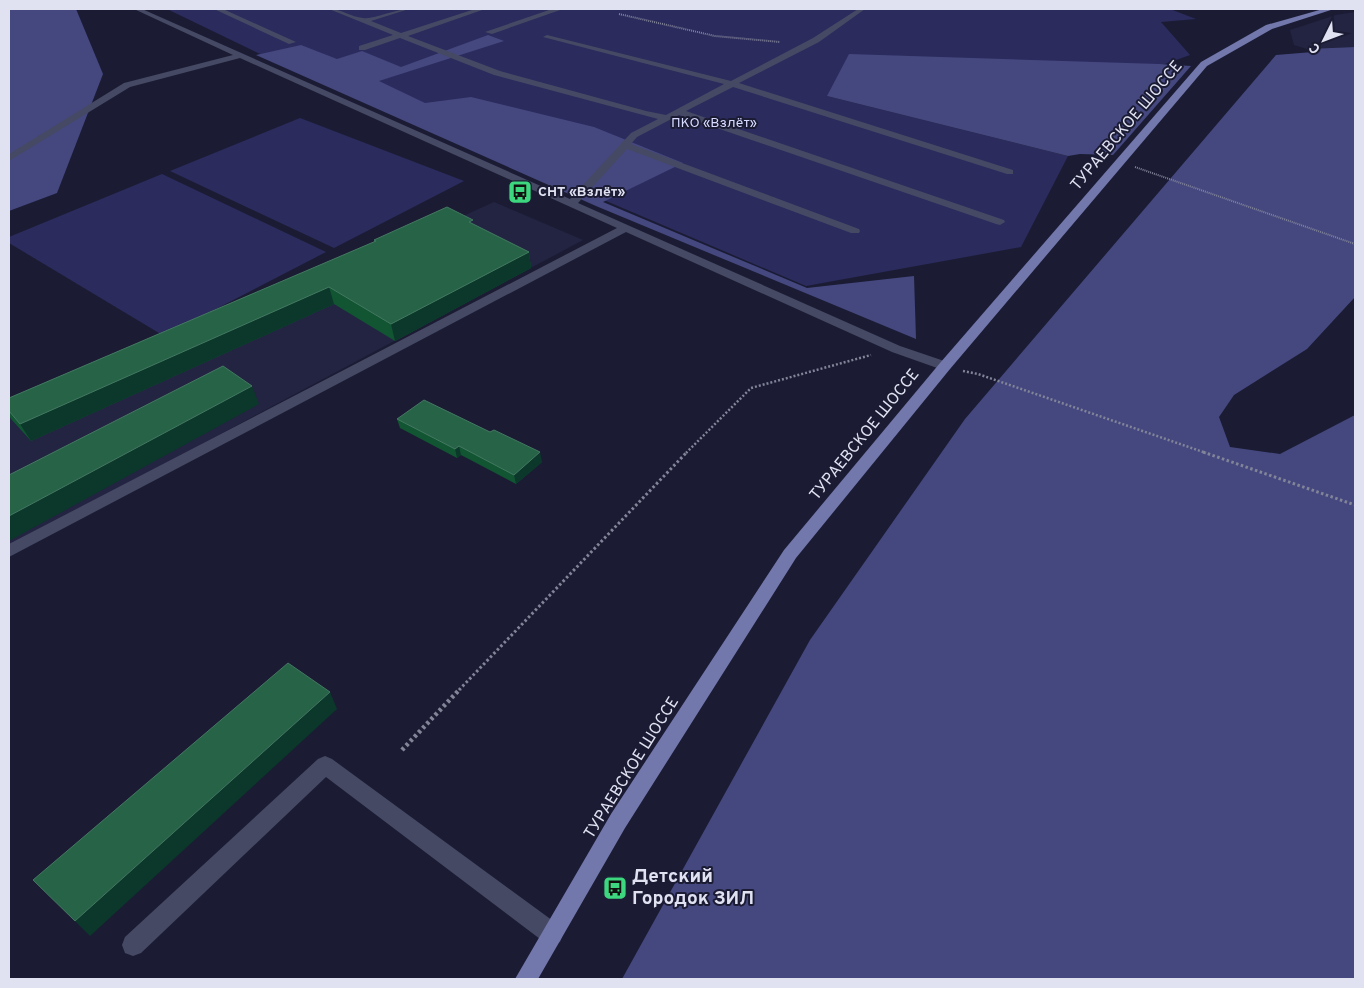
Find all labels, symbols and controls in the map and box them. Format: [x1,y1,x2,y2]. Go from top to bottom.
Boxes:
north arrow [1299,15,1349,65]
text: С [1306,39,1325,57]
street label: ТУРАЕВСКОЕ ШОССЕ [1067,57,1187,195]
park label: ПКО «Взлёт» [671,115,757,132]
bus stop icon: СНТ «Взлёт» [507,179,533,205]
place label: СНТ «Взлёт» [538,184,625,201]
street label: ТУРАЕВСКОЕ ШОССЕ [806,365,924,505]
street label: ТУРАЕВСКОЕ ШОССЕ [580,693,684,843]
place label: Детский Городок ЗИЛ [632,865,754,911]
bus stop icon: Детский Городок ЗИЛ [602,875,628,901]

